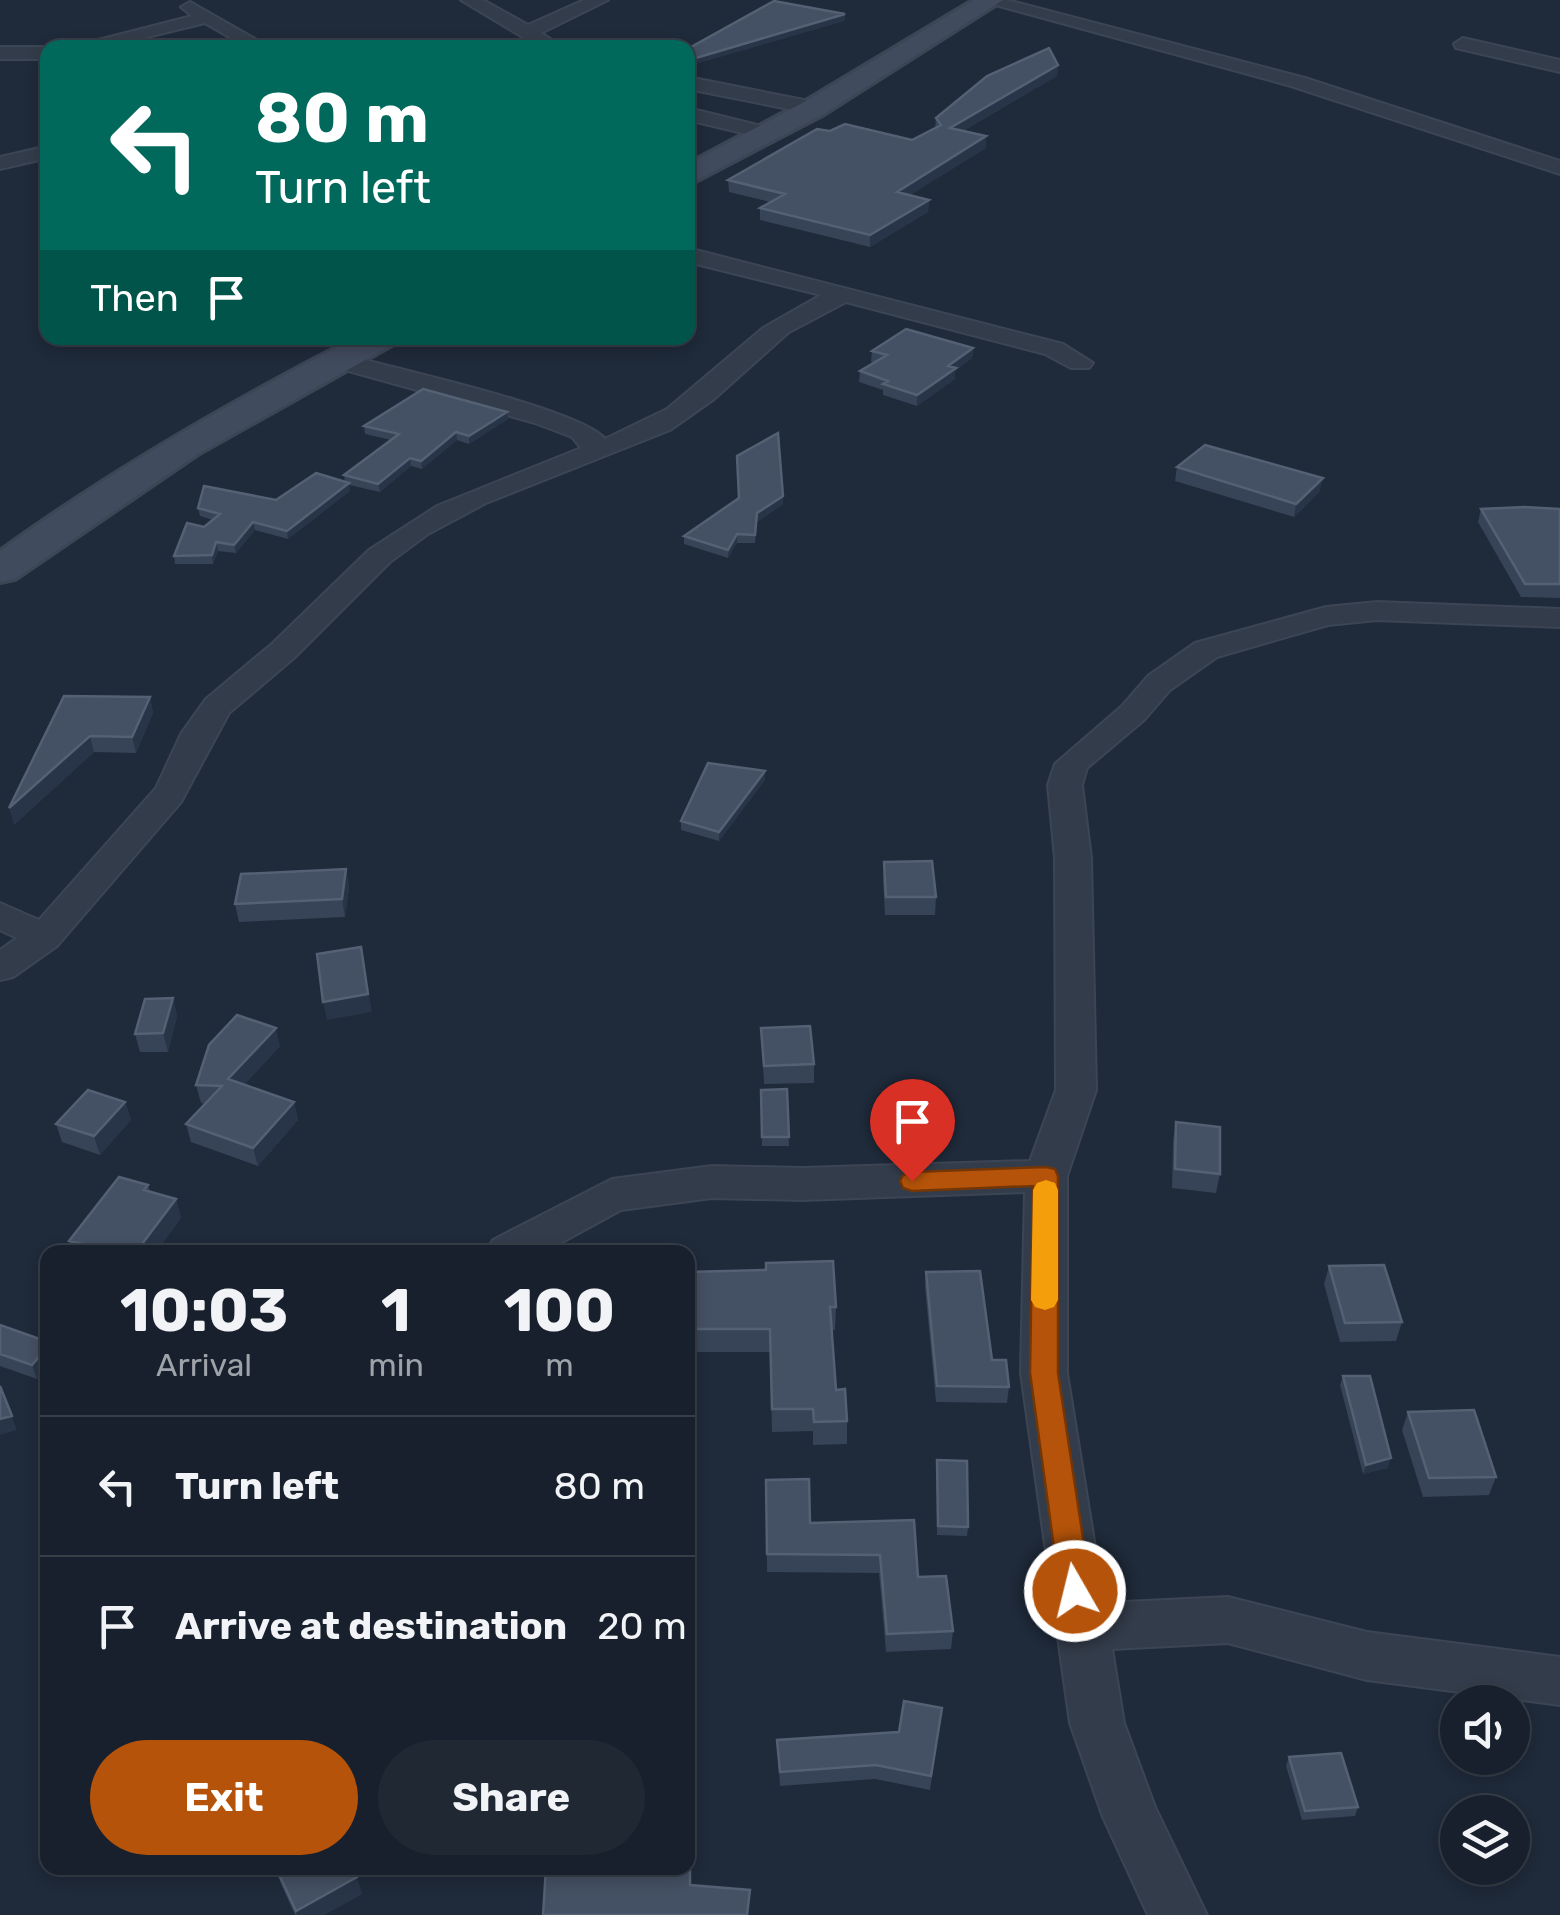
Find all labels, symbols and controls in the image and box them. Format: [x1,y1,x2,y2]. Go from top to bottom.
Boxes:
text: 80 m [255,77,429,160]
icon: left [90,80,220,210]
text: Turn left [255,161,431,214]
icon: arrive [199,270,254,325]
text: Then [90,275,179,321]
pin [870,1079,955,1182]
icon: arrive [885,1094,940,1149]
text: 10:03 [120,1275,288,1346]
text: 1 [381,1275,411,1346]
text: 100 [504,1275,615,1346]
text: Arrival [156,1346,252,1384]
text: min [368,1346,424,1384]
text: m [545,1346,574,1384]
icon: left [90,1459,145,1514]
text: Turn left [175,1463,339,1509]
text: 80 m [554,1463,645,1509]
position arrow [1023,1539,1127,1643]
icon: arrive [90,1599,145,1654]
text: Arrive at destination [175,1603,567,1649]
text: 20 m [597,1603,687,1649]
map controls [1440,1685,1530,1885]
button: sound [1440,1685,1530,1775]
button: Exit [90,1740,358,1855]
button: Share [378,1740,645,1855]
button: layers [1440,1795,1530,1885]

